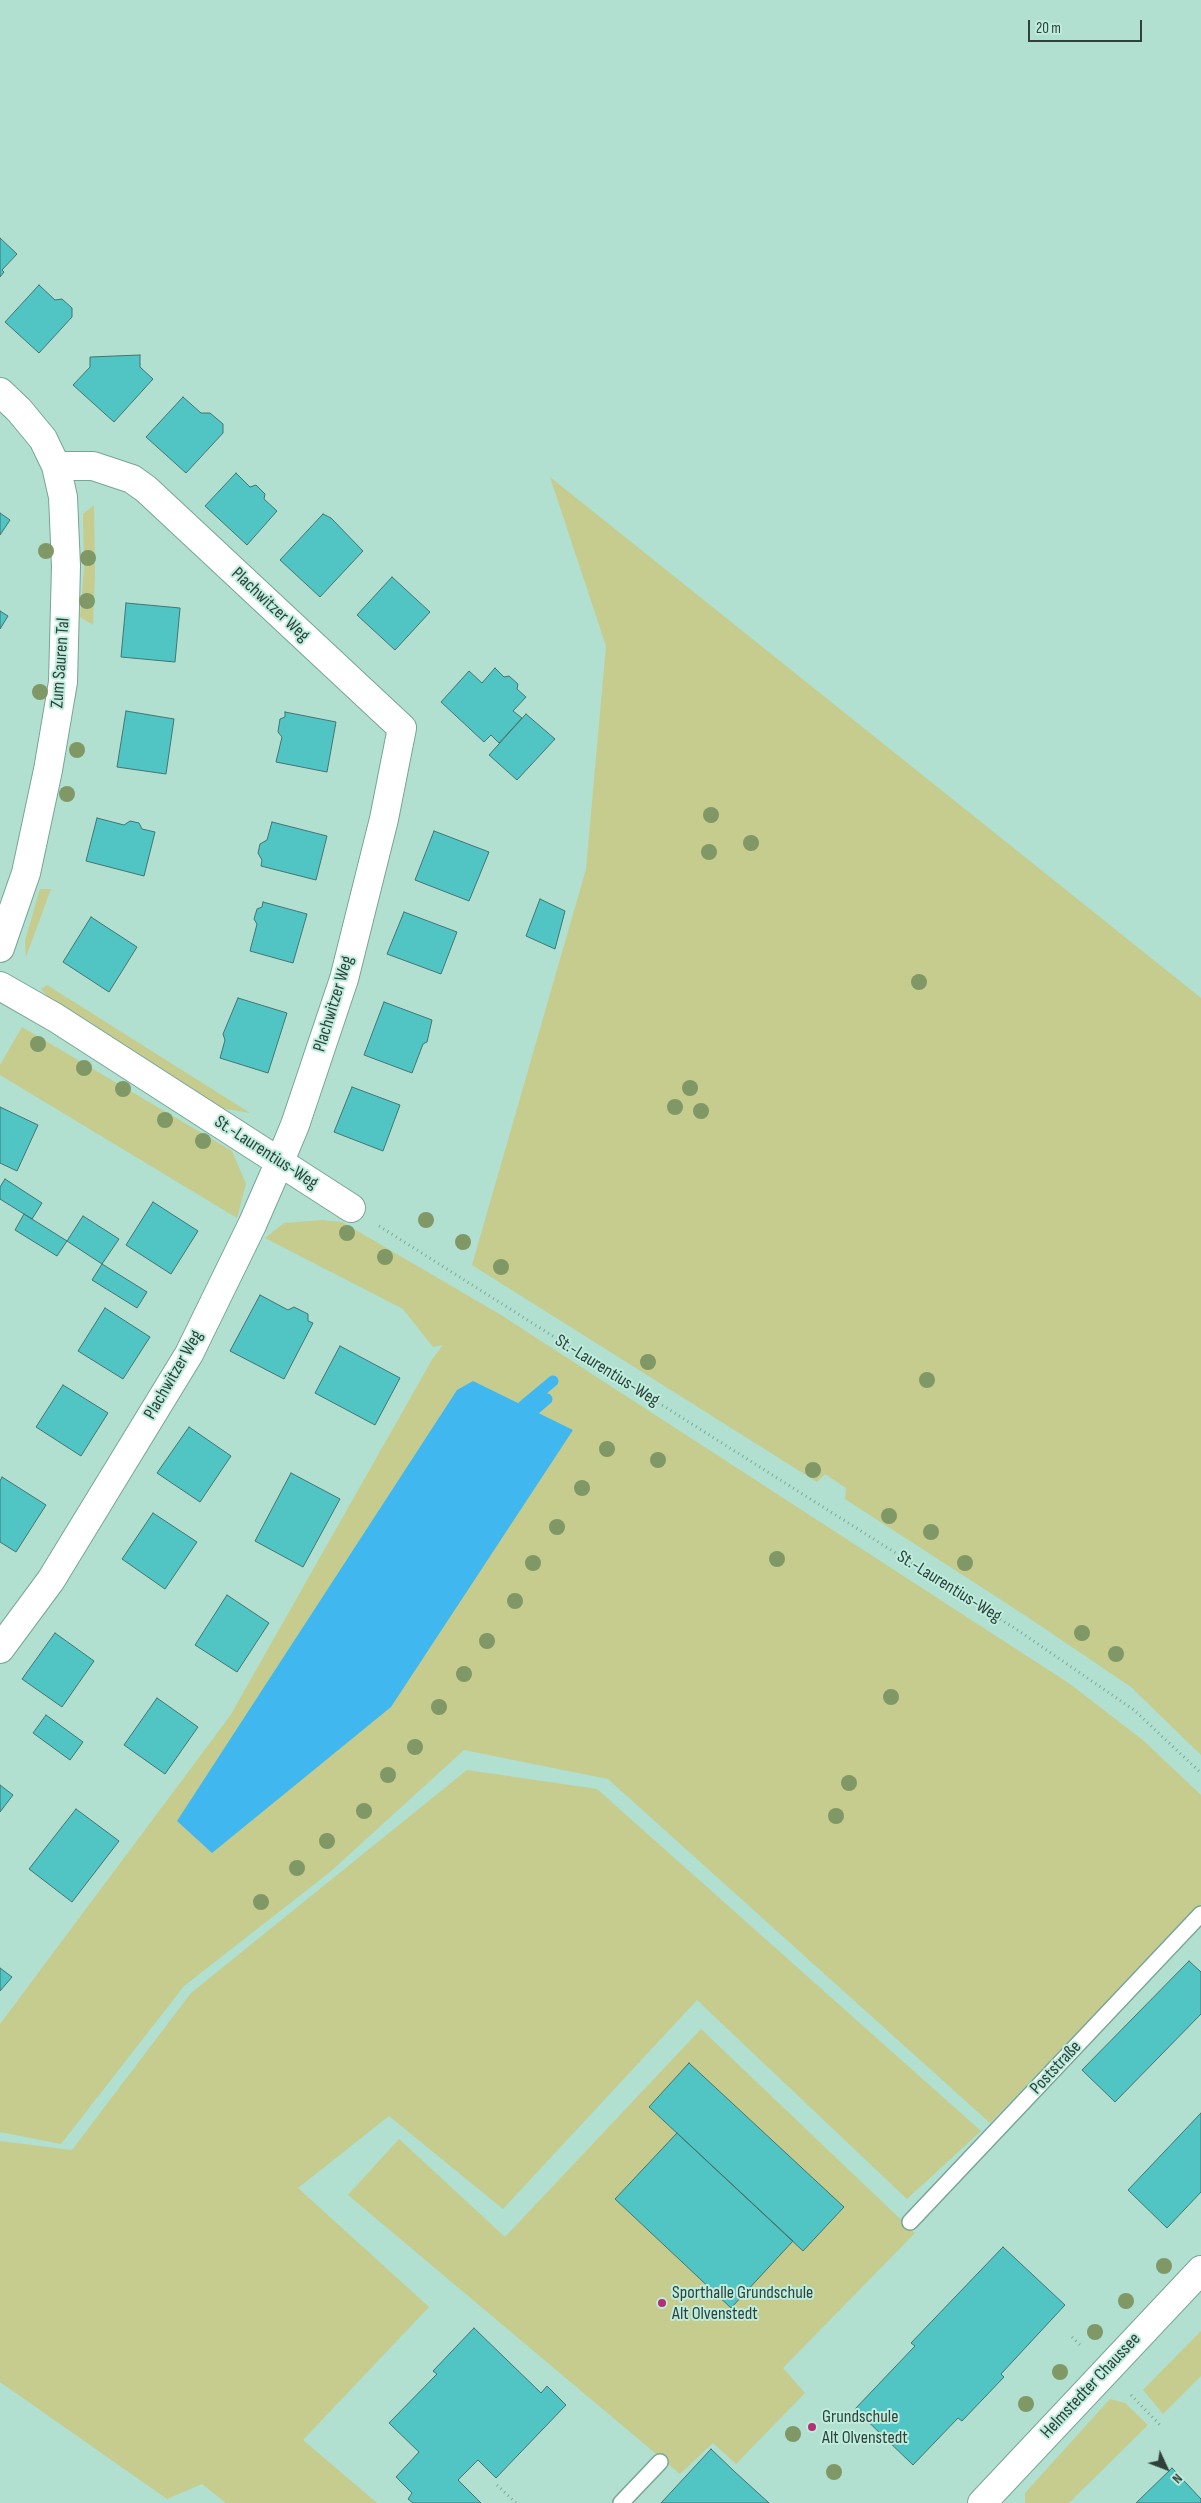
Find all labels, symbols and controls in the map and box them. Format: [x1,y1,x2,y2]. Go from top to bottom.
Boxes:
scale bar [1031,10,1145,42]
text: 20 m [1036,19,1061,38]
street label: Plachwitzer Weg [226,563,314,647]
street label: Zum Sauren Tal [47,617,75,709]
street label: Plachwitzer Weg [309,953,359,1055]
street label: St.-Laurentius-Weg [210,1111,322,1195]
street label: Plachwitzer Weg [140,1327,208,1423]
street label: St.-Laurentius-Weg [551,1330,663,1412]
street label: St.-Laurentius-Weg [893,1546,1005,1628]
street label: Poststraße [1026,2037,1086,2099]
place label: Sporthalle Grundschule Alt Olvenstedt [672,2282,813,2324]
marker: Sporthalle Grundschule Alt Olvenstedt [656,2297,668,2309]
street label: Helmstedter Chaussee [1037,2329,1145,2443]
place label: Grundschule Alt Olvenstedt [822,2406,908,2448]
marker: Grundschule Alt Olvenstedt [806,2421,818,2433]
north arrow [1141,2443,1191,2493]
text: N [1169,2470,1186,2487]

